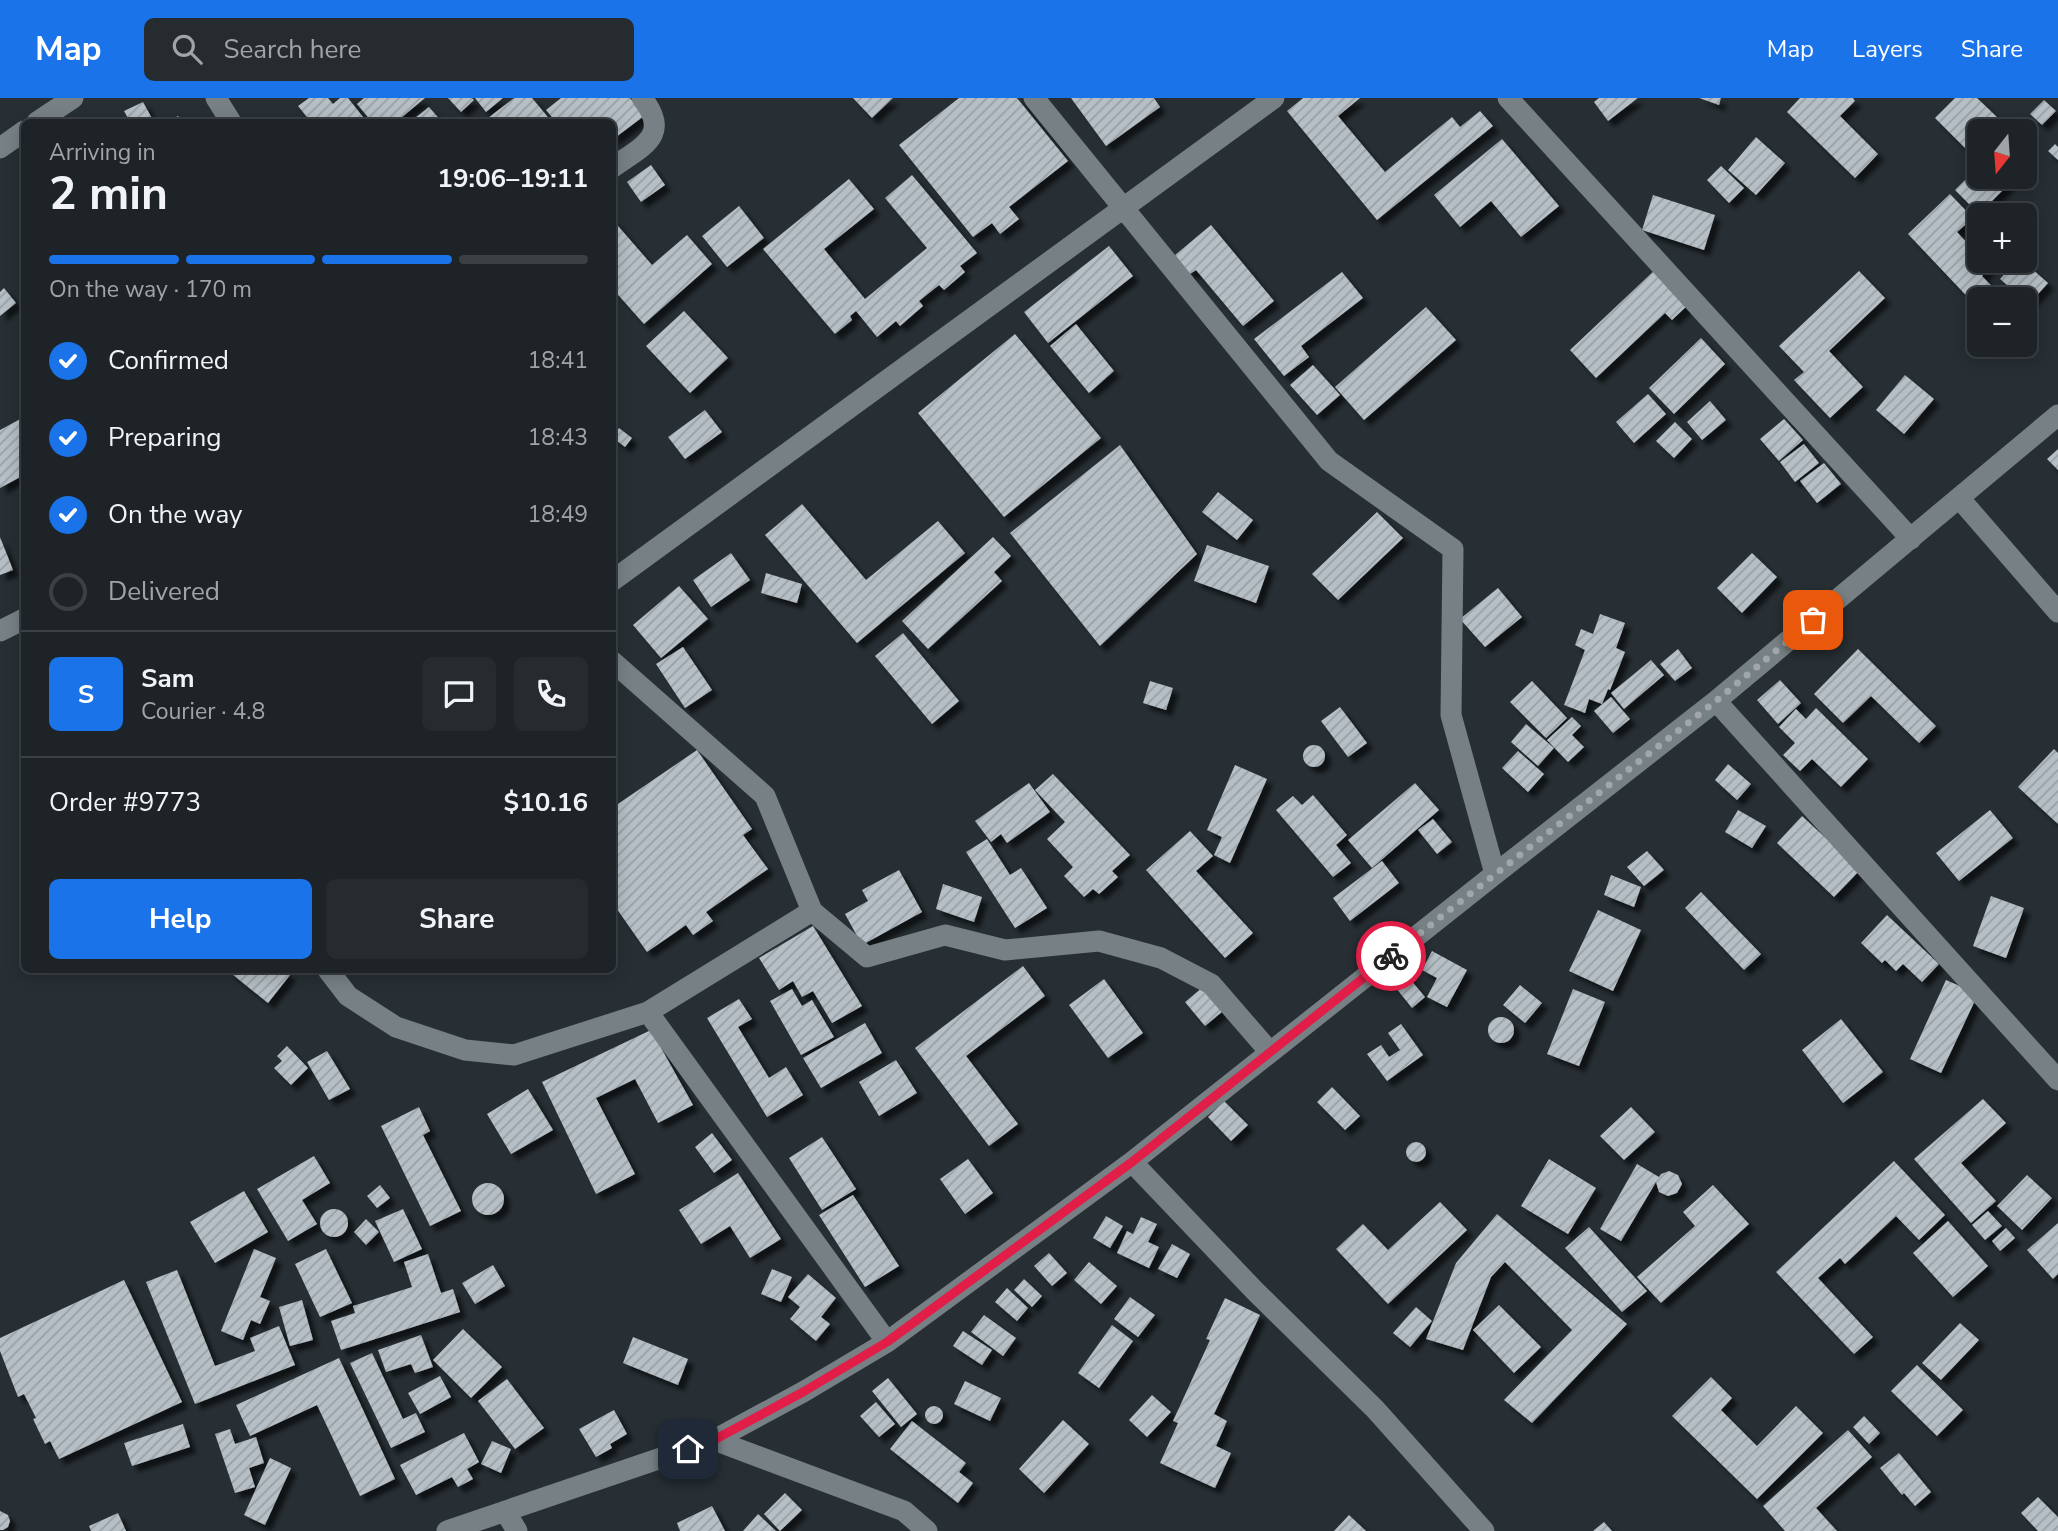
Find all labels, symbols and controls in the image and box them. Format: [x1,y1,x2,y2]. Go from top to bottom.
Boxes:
search box [144,18,634,81]
text: Map [35,27,102,72]
icon: search [168,30,206,68]
text: Search here [224,32,361,67]
text: Map [1767,33,1814,65]
text: Layers [1852,33,1923,65]
text: Share [1961,33,2023,65]
north arrow [1967,119,2037,189]
map controls [1967,119,2037,357]
text: Arriving in [49,137,156,168]
text: 19:06–19:11 [437,161,588,196]
text: 2 min [49,162,168,225]
button: + [1967,203,2037,273]
text: On the way · 170 m [49,274,252,305]
button: − [1967,287,2037,357]
icon: check [49,342,87,380]
text: Confirmed [108,343,229,378]
text: 18:41 [528,345,588,376]
icon: check [49,419,87,457]
text: Preparing [108,420,221,455]
text: 18:43 [528,422,588,453]
icon: check [49,496,87,534]
text: On the way [108,497,242,532]
text: 18:49 [528,499,588,530]
text: Delivered [108,574,220,609]
pin [1783,590,1843,650]
icon: bag [1794,601,1832,639]
button: chat [422,657,496,731]
button: phone [514,657,588,731]
text: Sam [141,661,194,696]
text: S [78,677,94,712]
text: Courier · 4.8 [141,696,265,727]
text: Order #9773 [49,785,201,820]
text: $10.16 [504,785,588,820]
button: Help [49,879,312,959]
button: Share [326,879,588,959]
courier [1356,921,1426,991]
icon: bike [1372,937,1410,975]
pin [658,1419,718,1479]
icon: home [669,1430,707,1468]

